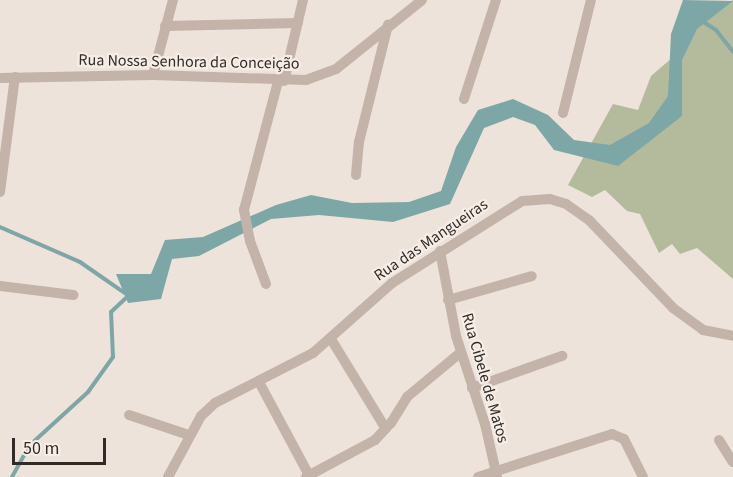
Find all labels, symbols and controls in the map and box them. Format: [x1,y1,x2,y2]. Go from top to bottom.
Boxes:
street label: Rua Nossa Senhora da Conceição [78,50,300,74]
street label: Rua das Mangueiras [371,195,491,285]
street label: Rua Cibele de Matos [457,311,513,445]
scale bar [15,426,110,464]
text: 50 m [23,436,59,461]

